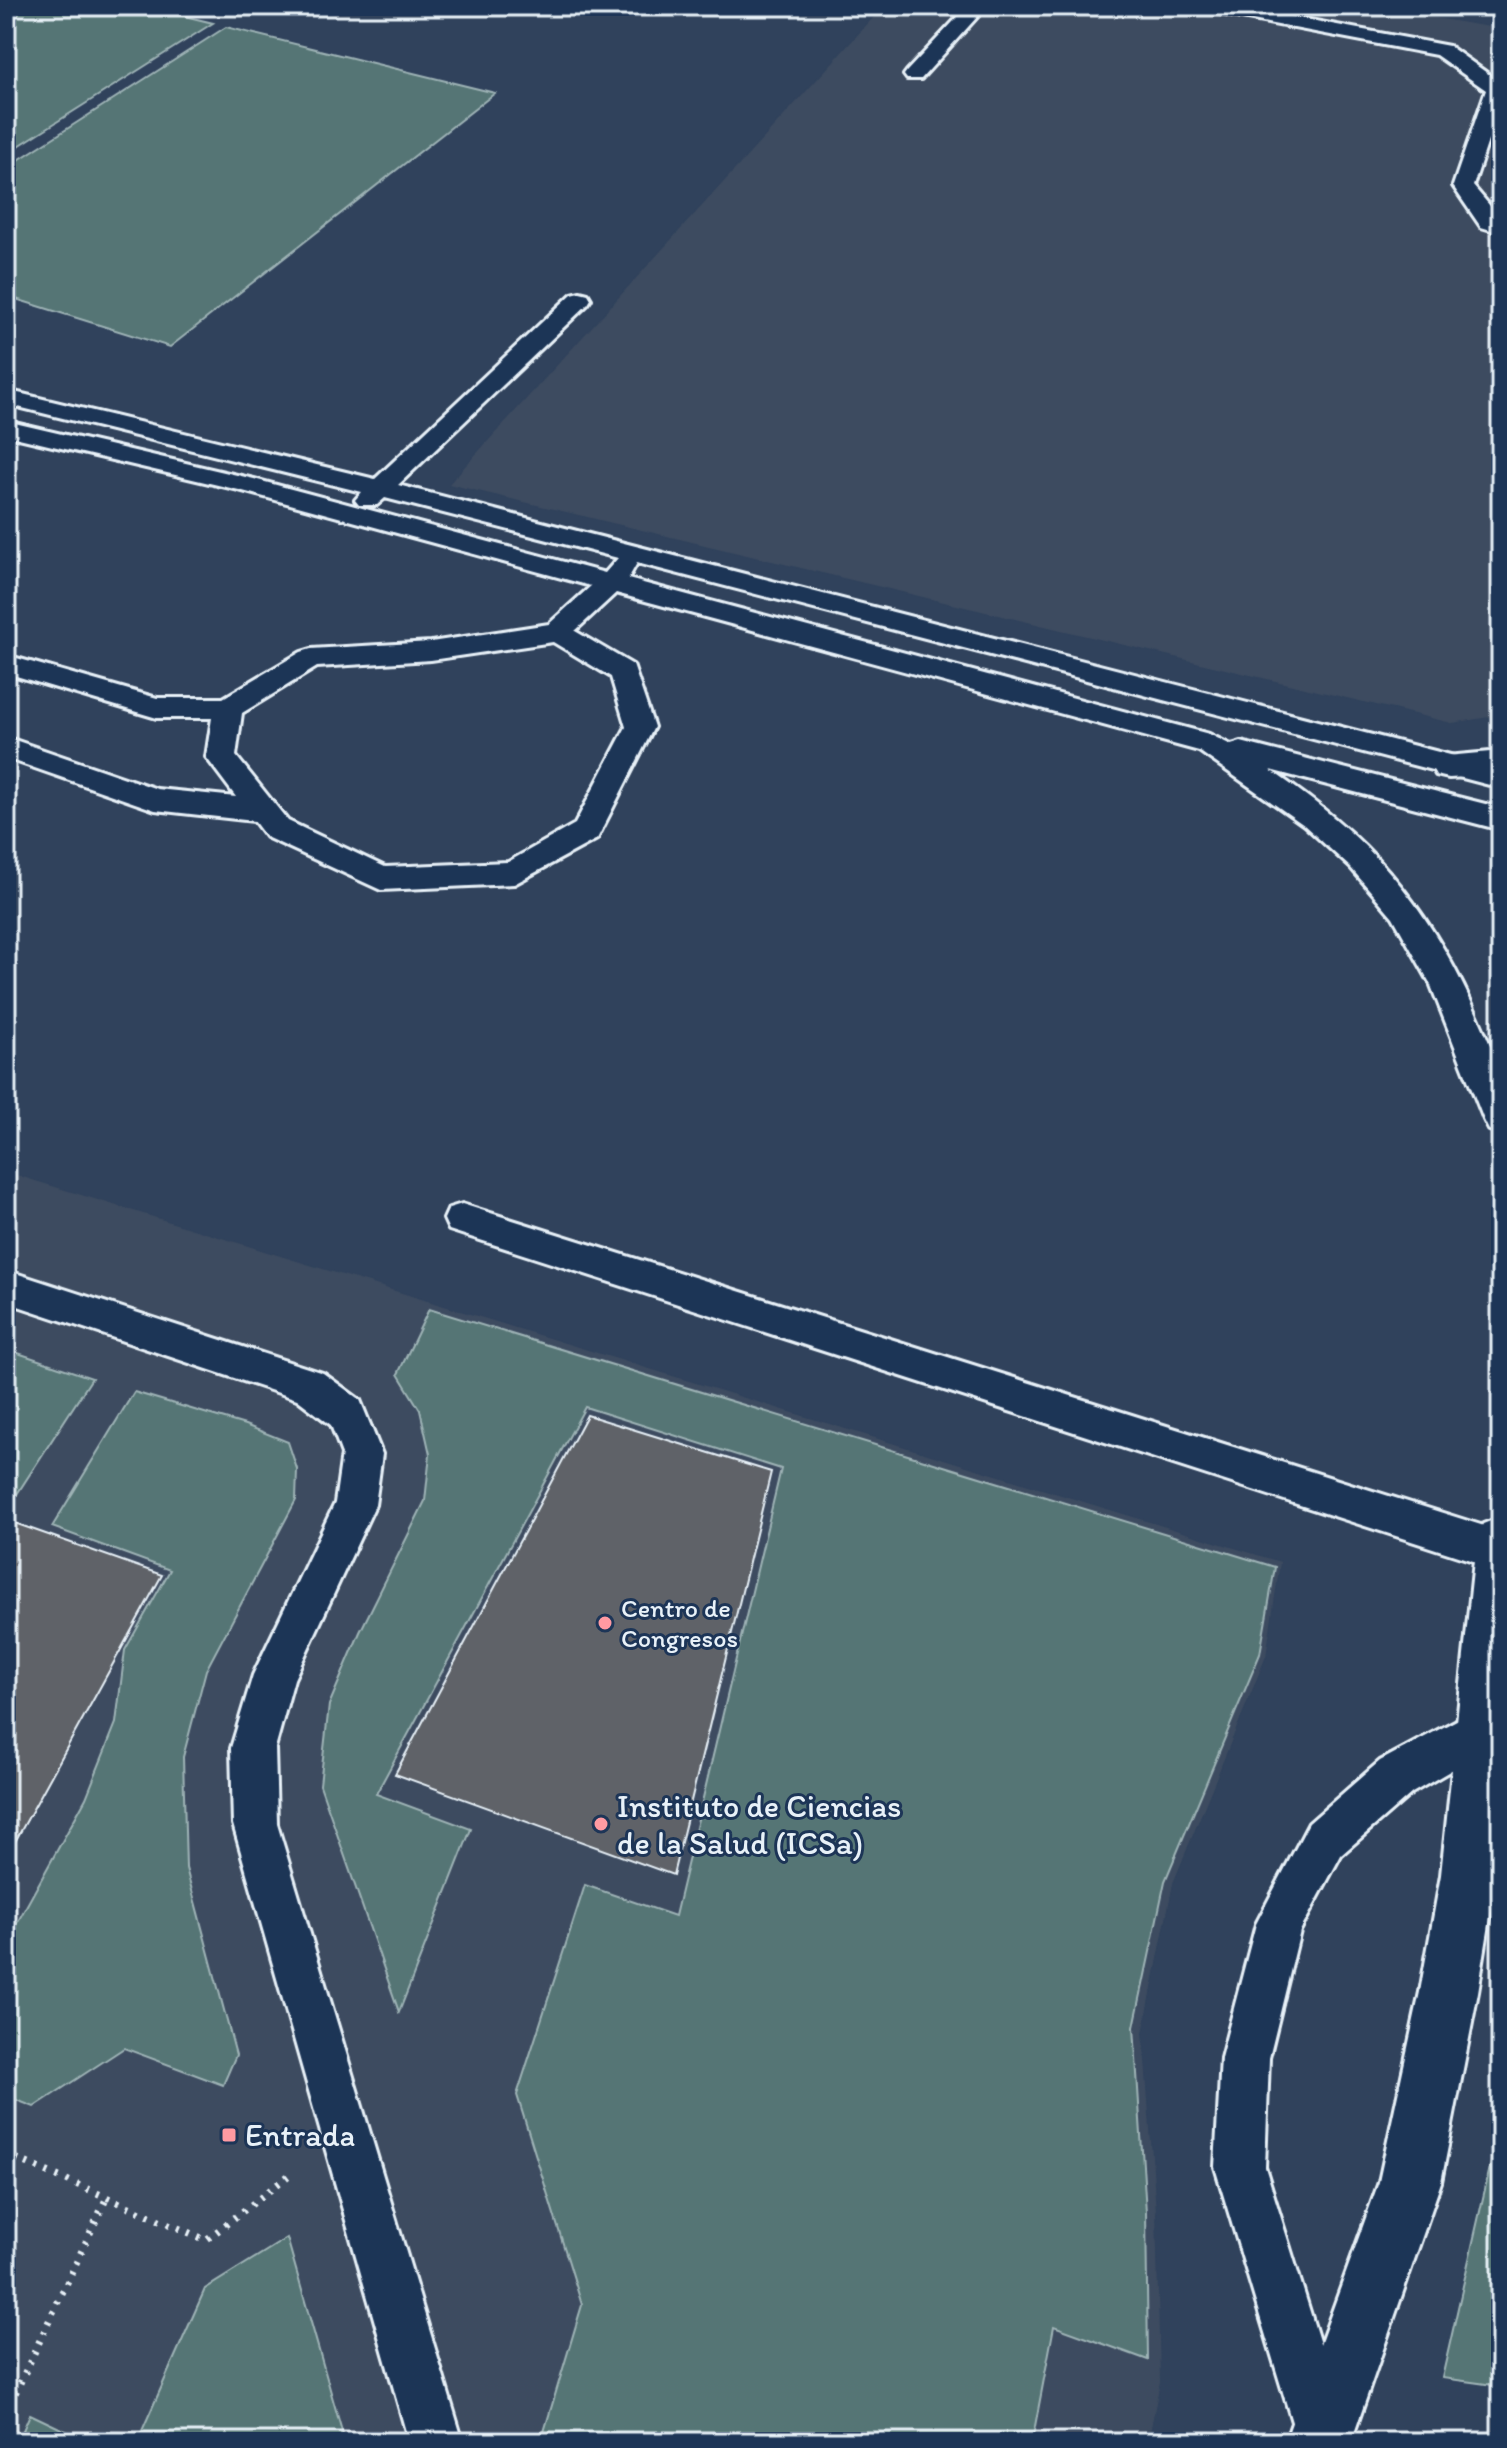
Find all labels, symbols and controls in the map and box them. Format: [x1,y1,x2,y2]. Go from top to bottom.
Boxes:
place label: Centro de Congresos [621,1592,738,1654]
marker: Centro de Congresos [596,1614,614,1632]
place label: Instituto de Ciencias de la Salud (ICSa) [617,1787,901,1862]
marker: Instituto de Ciencias de la Salud (ICSa) [592,1815,610,1833]
place label: Entrada [245,2116,356,2154]
marker: Entrada [220,2126,238,2144]

